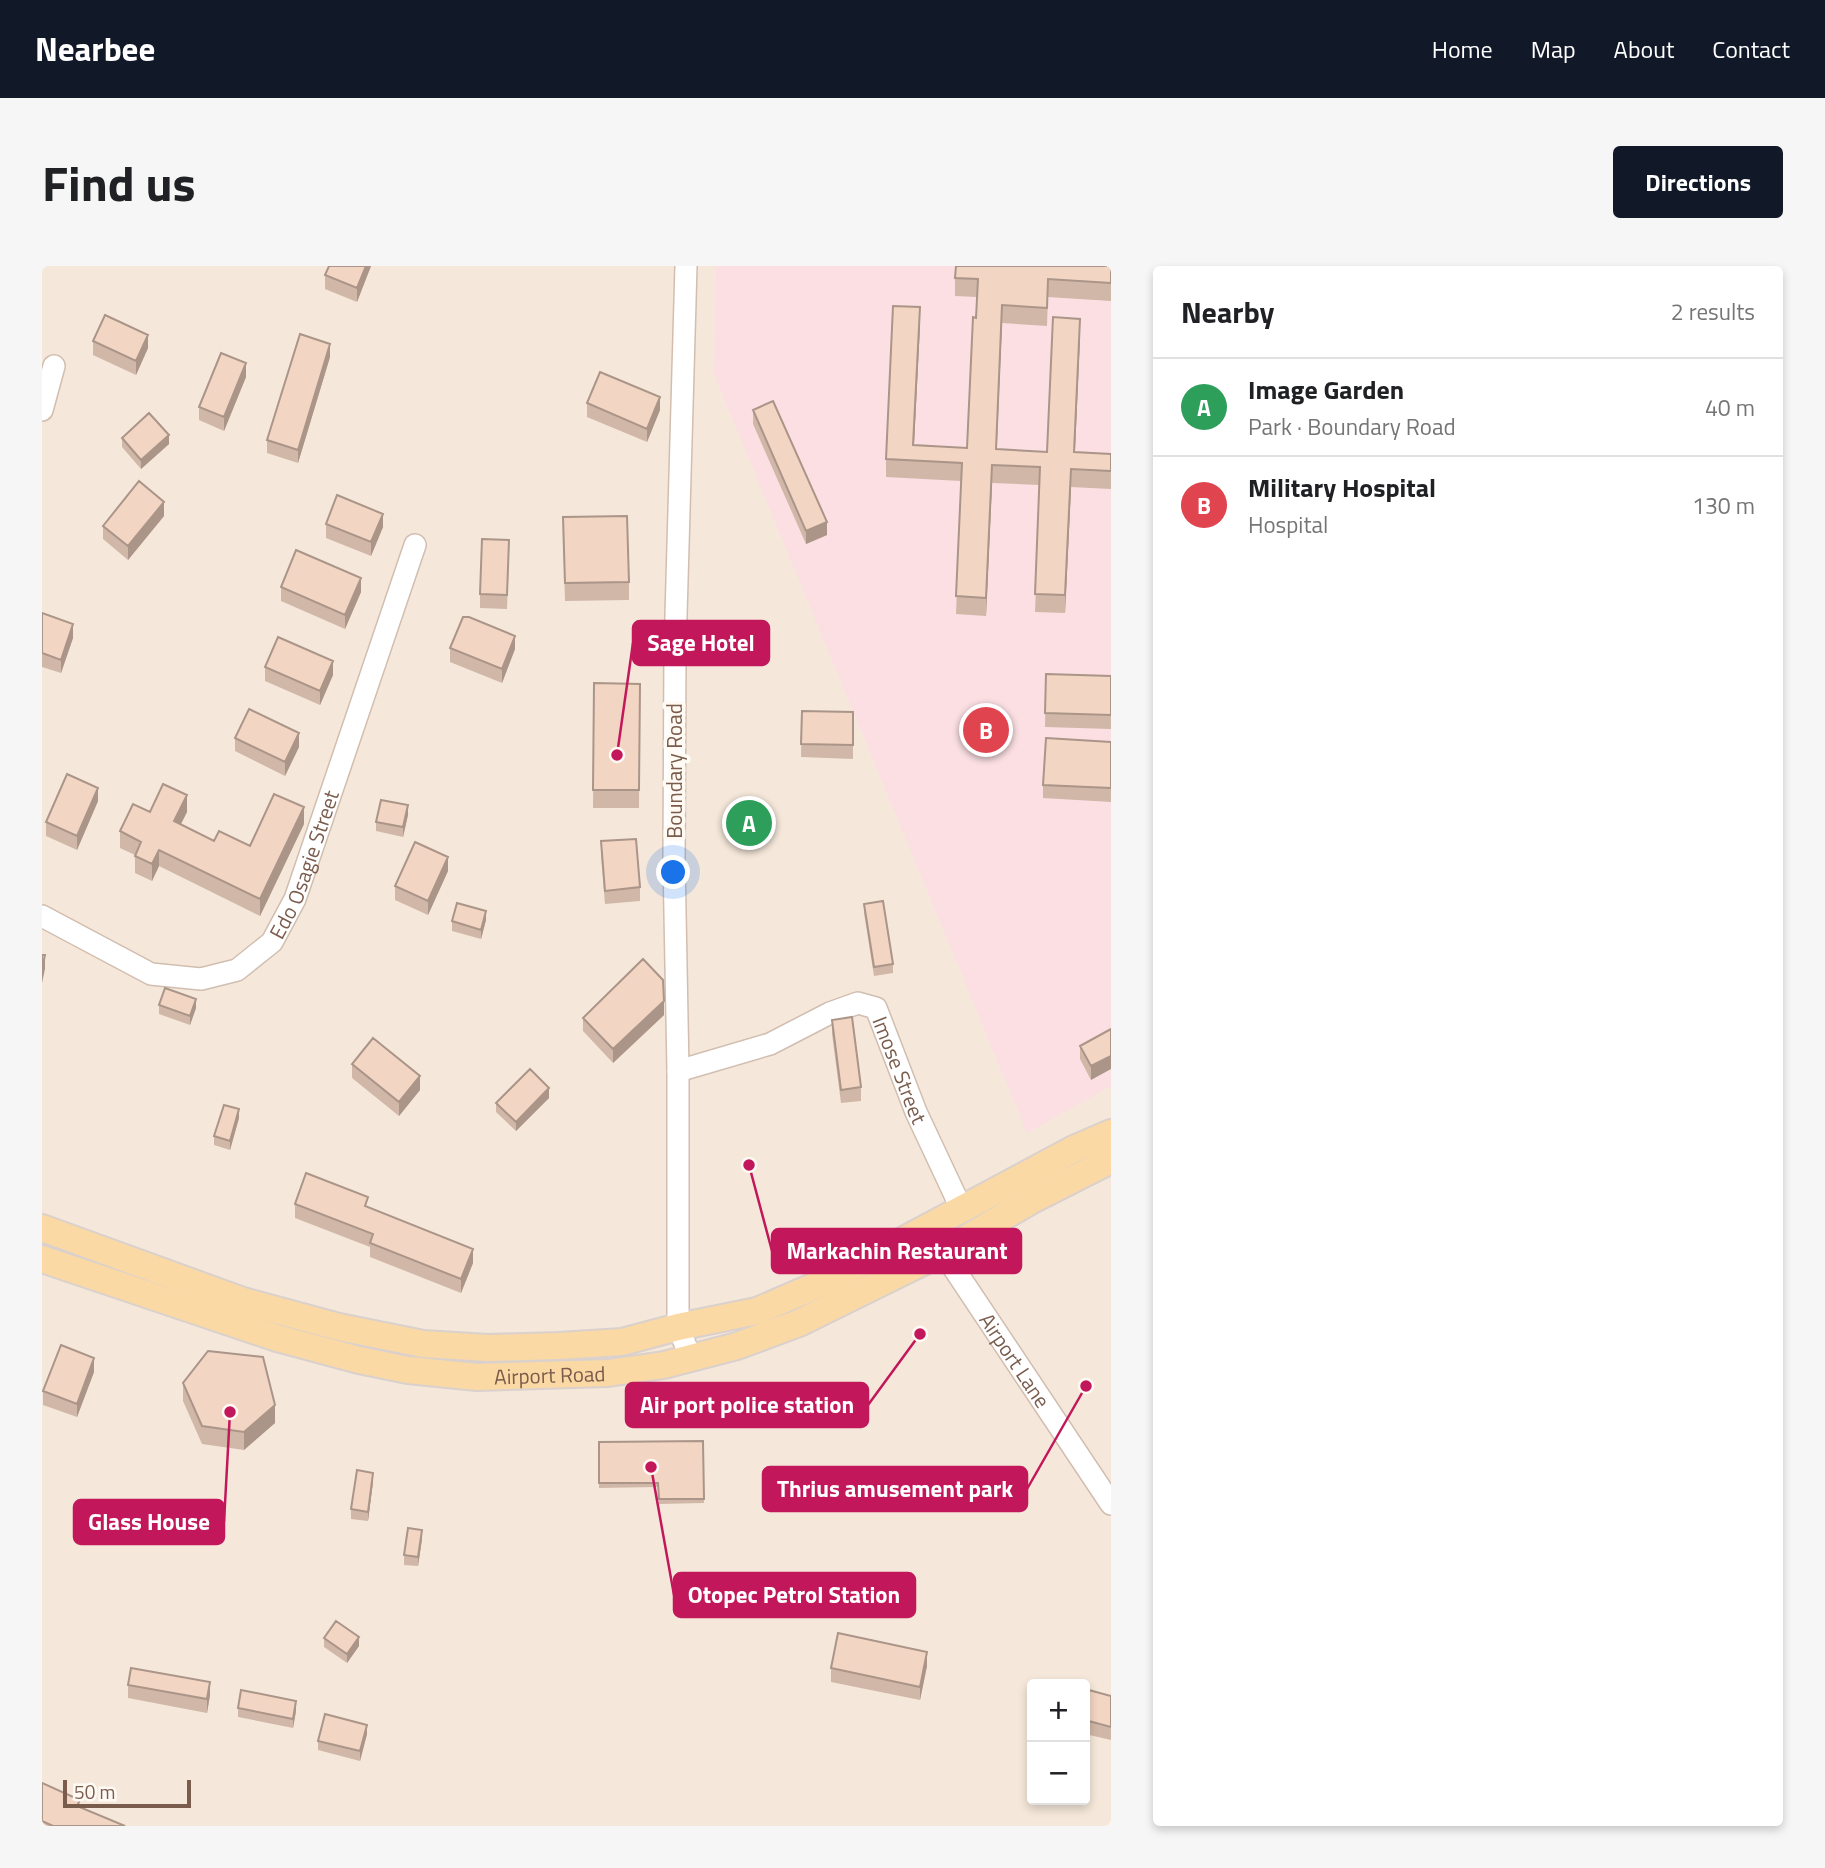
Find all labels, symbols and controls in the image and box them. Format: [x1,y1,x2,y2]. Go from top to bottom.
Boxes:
text: Nearbee [35,24,155,74]
text: Home [1432,31,1493,67]
text: Map [1531,31,1576,67]
text: About [1614,31,1674,67]
text: Contact [1712,31,1790,67]
text: Find us [42,145,196,220]
button: Directions [1613,146,1783,218]
text: Nearby [1181,289,1274,335]
text: 2 results [1671,294,1755,329]
text: Image Garden [1248,370,1404,409]
text: A [1197,390,1211,425]
text: 40 m [1705,390,1755,425]
text: Park · Boundary Road [1248,409,1456,444]
text: Military Hospital [1248,468,1436,507]
text: B [1197,488,1211,523]
text: 130 m [1692,488,1755,523]
text: Hospital [1248,507,1328,542]
callout: Sage Hotel [633,621,769,665]
text: Sage Hotel [647,625,755,660]
street label: Boundary Road [658,703,690,839]
pin: B [963,704,1009,756]
street label: Edo Osagie Street [261,785,347,944]
pin: A [726,797,772,849]
your location [656,855,690,889]
street label: Imose Street [865,1011,936,1130]
callout: Markachin Restaurant [772,1229,1021,1273]
text: Markachin Restaurant [786,1233,1008,1268]
street label: Airport Lane [972,1306,1058,1414]
street label: Airport Road [494,1357,606,1392]
callout: Air port police station [626,1383,868,1427]
text: Air port police station [640,1387,854,1422]
callout: Thrius amusement park [763,1467,1027,1511]
text: Thrius amusement park [777,1471,1013,1506]
callout: Glass House [74,1500,224,1544]
text: Glass House [88,1504,210,1539]
callout: Otopec Petrol Station [674,1573,915,1617]
text: Otopec Petrol Station [688,1577,900,1612]
map controls [1027,1679,1090,1805]
button: + [1027,1679,1090,1742]
button: − [1027,1742,1090,1805]
scale bar [63,1777,191,1809]
text: 50 m [74,1777,115,1806]

